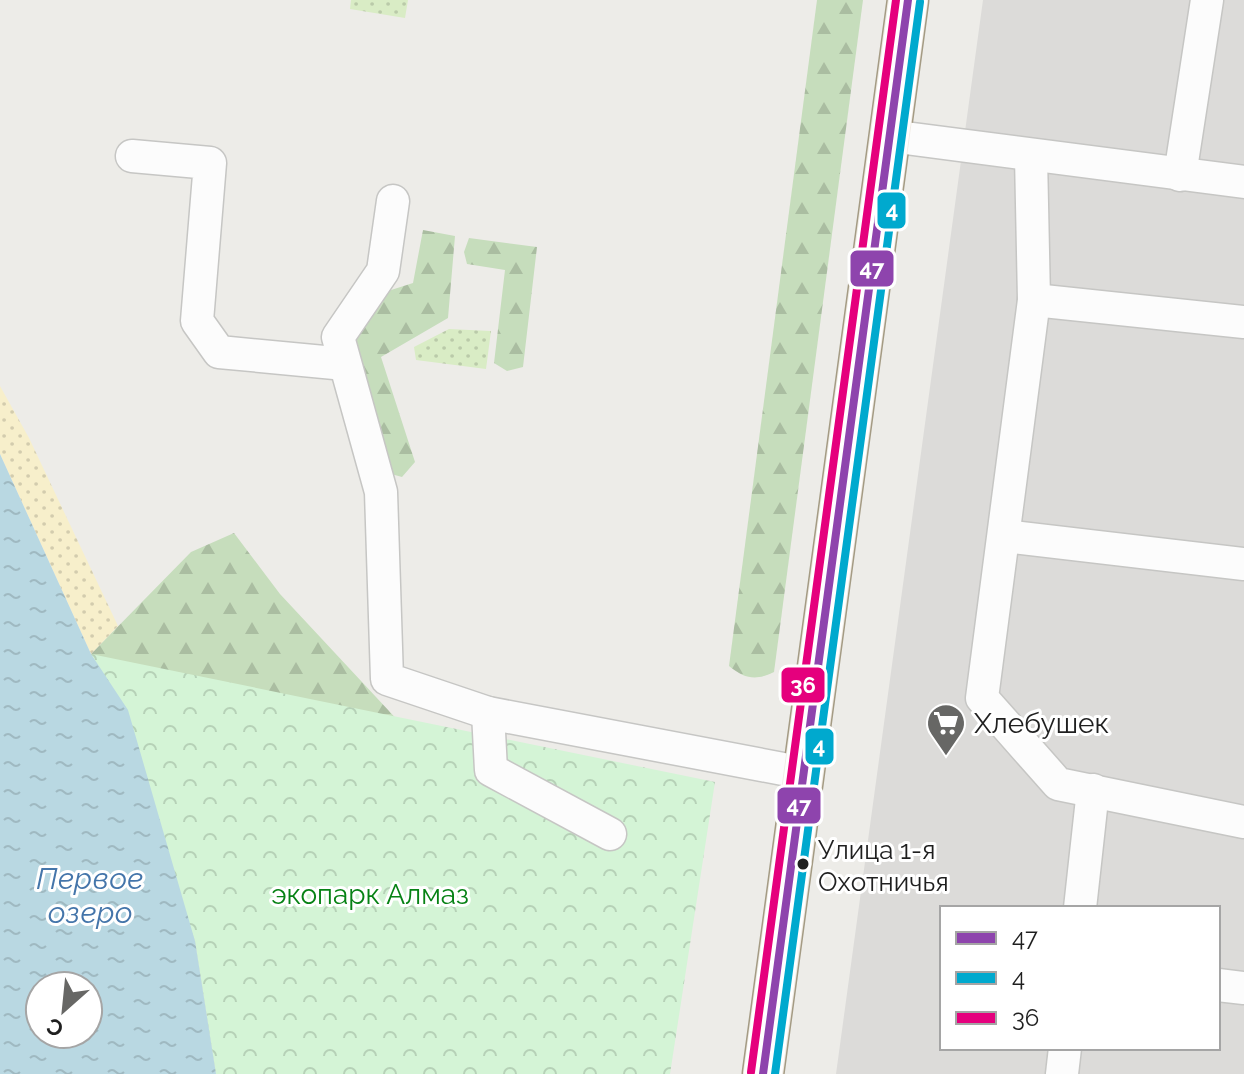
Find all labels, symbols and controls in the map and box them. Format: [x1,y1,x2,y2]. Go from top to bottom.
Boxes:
line badge: 4 [876,191,907,230]
text: 4 [886,197,898,223]
line badge: 47 [849,249,895,288]
text: 47 [860,255,885,281]
line badge: 36 [780,666,826,704]
text: 36 [790,672,816,698]
supermarket icon: Хлебушек [925,702,967,757]
place label: Хлебушек [974,707,1109,740]
line badge: 4 [804,727,835,766]
text: 4 [813,733,825,759]
line badge: 47 [776,786,822,825]
text: 47 [787,792,812,818]
place label: Улица 1-я Охотничья [818,835,949,897]
marker: Улица 1-я Охотничья [795,856,811,872]
water label: Первое озеро [36,861,144,930]
park label: экопарк Алмаз [271,878,469,911]
legend [940,906,1220,1050]
text: 47 [1012,923,1038,952]
text: 4 [1012,963,1025,992]
north arrow [24,970,104,1050]
text: 36 [1012,1003,1039,1032]
text: С [42,1013,68,1043]

